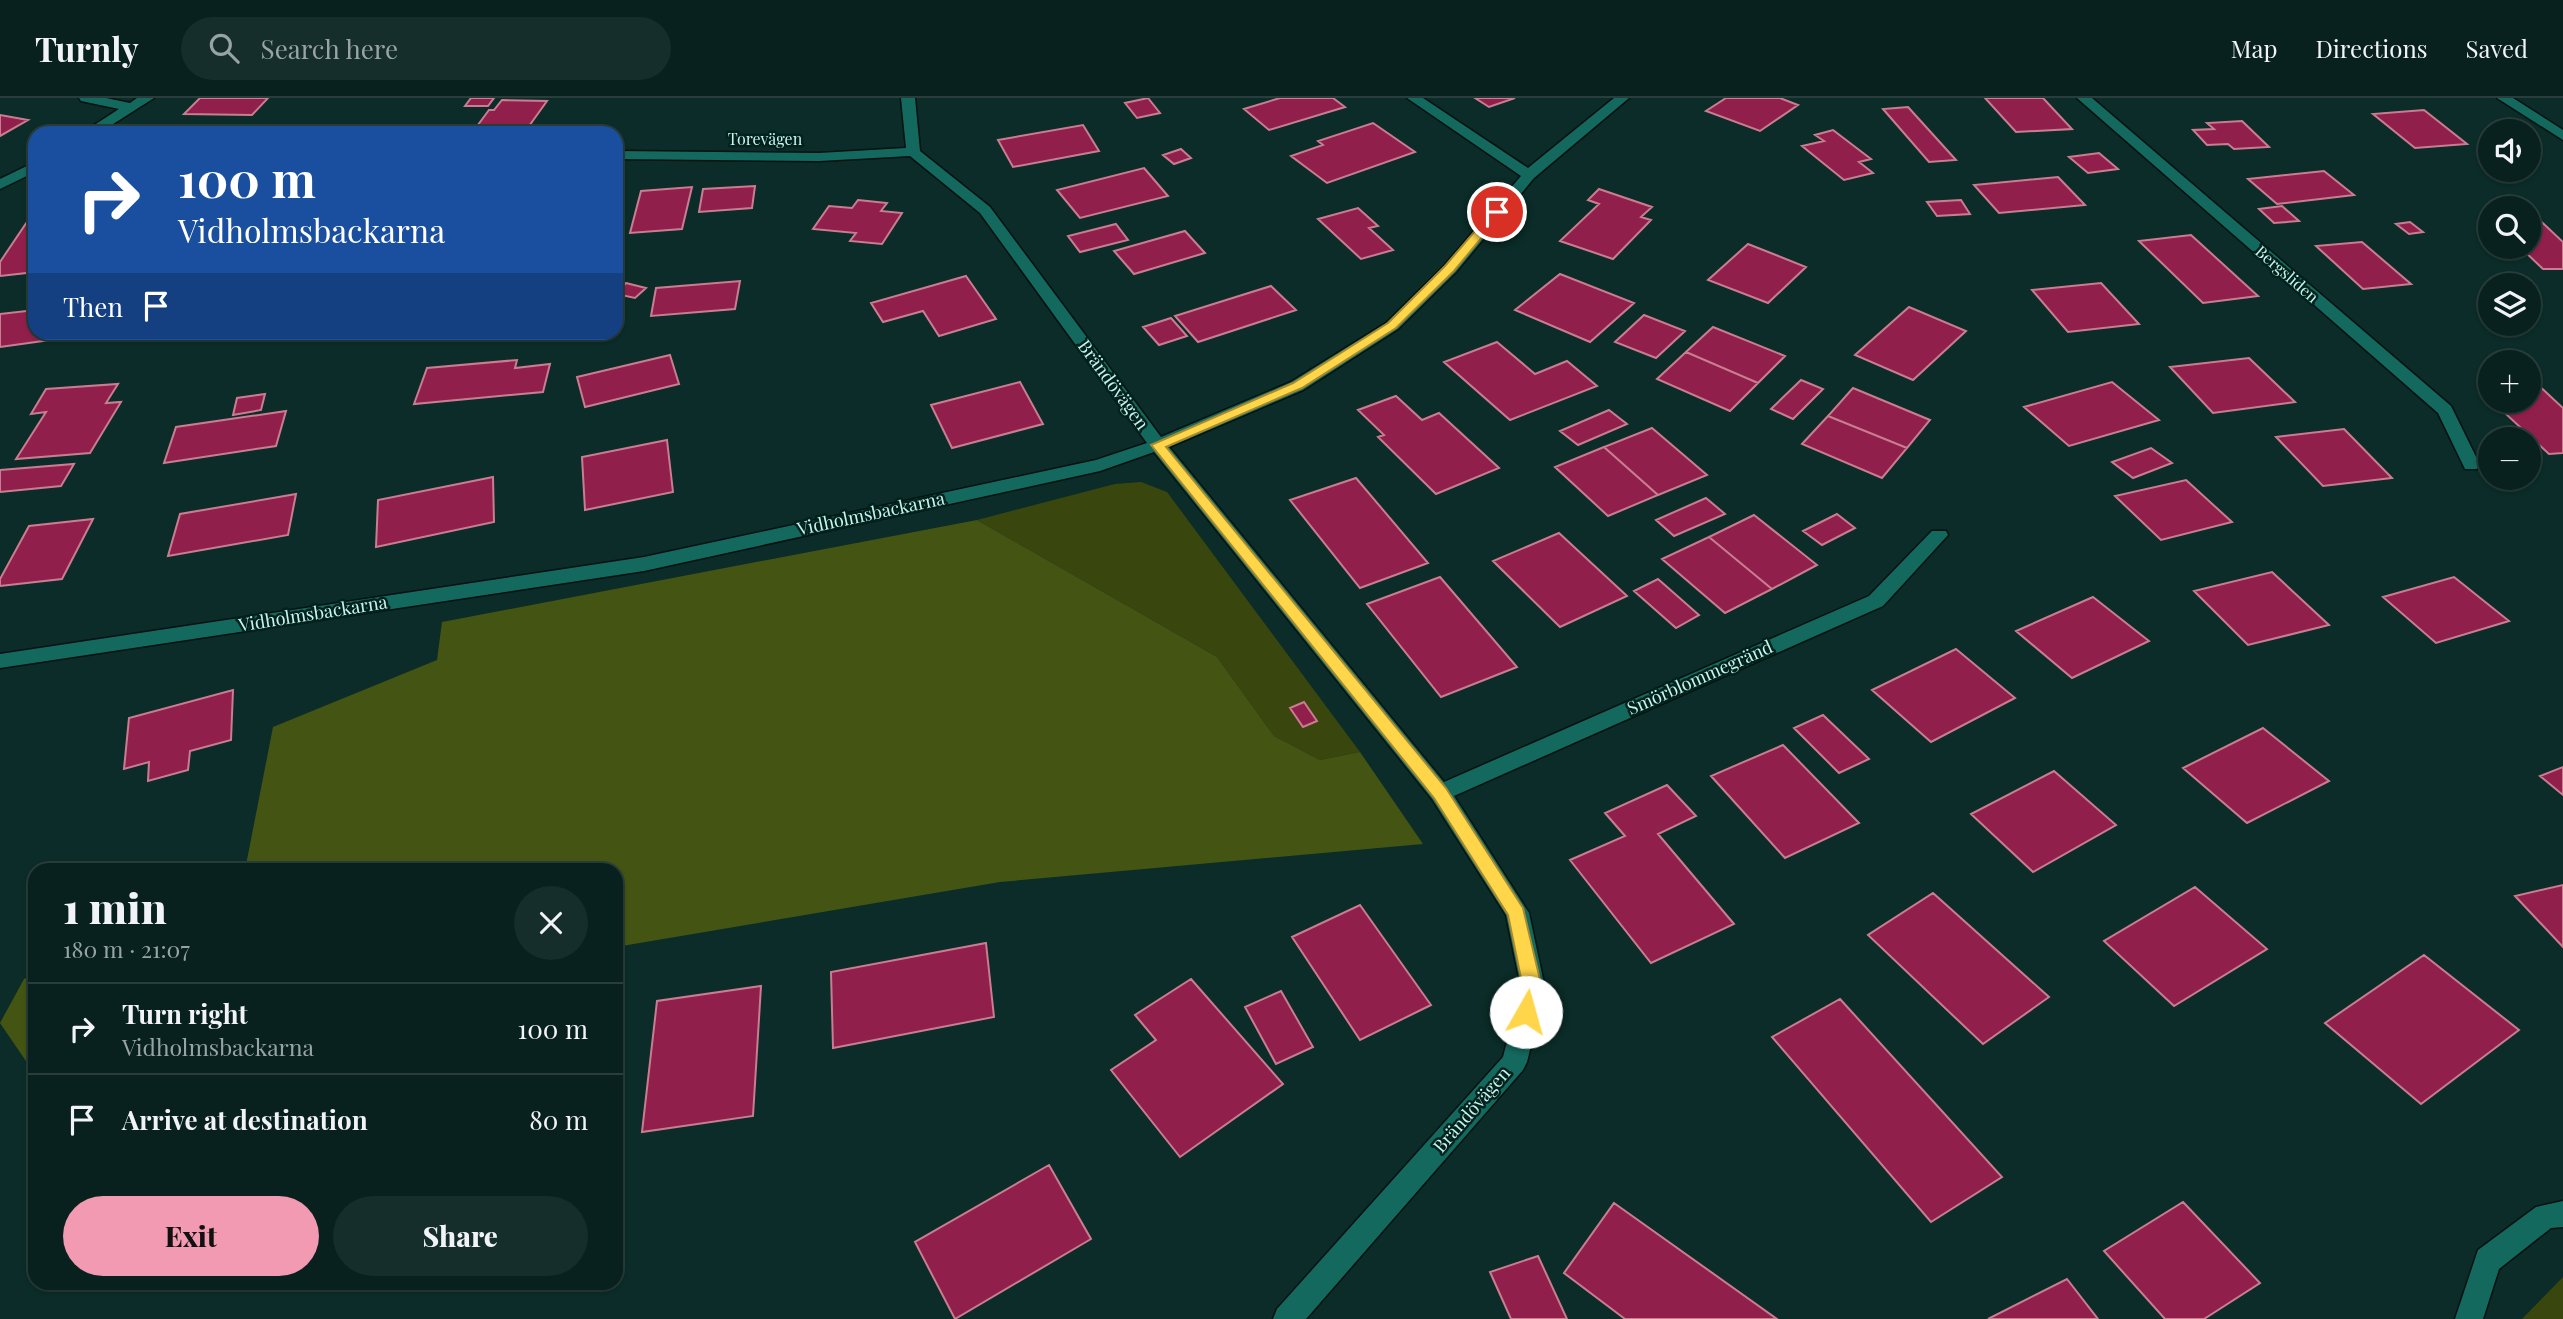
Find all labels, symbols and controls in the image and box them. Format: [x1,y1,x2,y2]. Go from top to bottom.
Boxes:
search box [181,17,671,80]
text: Turnly [35,26,139,70]
icon: search [205,29,243,67]
text: Search here [261,31,398,66]
text: Map [2231,32,2277,64]
text: Directions [2315,32,2428,64]
text: Saved [2466,32,2528,64]
map controls [2478,119,2541,490]
button: sound [2478,119,2541,182]
street label: Torevägen [728,128,803,149]
text: 100 m [178,145,316,210]
icon: right [63,154,154,245]
pin [1467,182,1527,242]
icon: arrive [1478,193,1516,231]
button: search [2478,196,2541,259]
text: Vidholmsbackarna [178,208,445,251]
street label: Bergsliden [2251,240,2324,307]
button: layers [2478,273,2541,336]
icon: arrive [137,287,175,325]
text: Then [63,289,123,324]
street label: Brändövägen [1073,335,1155,434]
button: + [2478,350,2541,413]
button: − [2478,427,2541,490]
street label: Vidholmsbackarna [794,486,947,541]
street label: Vidholmsbackarna [236,589,389,637]
street label: Smörblommegränd [1623,634,1777,720]
text: 1 min [63,879,167,935]
button: close [514,886,588,960]
text: 180 m · 21:07 [63,933,190,964]
position arrow [1489,975,1563,1049]
text: Turn right [122,996,248,1031]
icon: right [63,1010,101,1048]
text: 100 m [518,1011,588,1046]
text: Vidholmsbackarna [122,1031,314,1062]
street label: Brändövägen [1427,1061,1515,1157]
icon: arrive [63,1101,101,1139]
text: Arrive at destination [122,1102,368,1137]
text: 80 m [529,1102,588,1137]
button: Exit [63,1196,319,1276]
button: Share [333,1196,588,1276]

